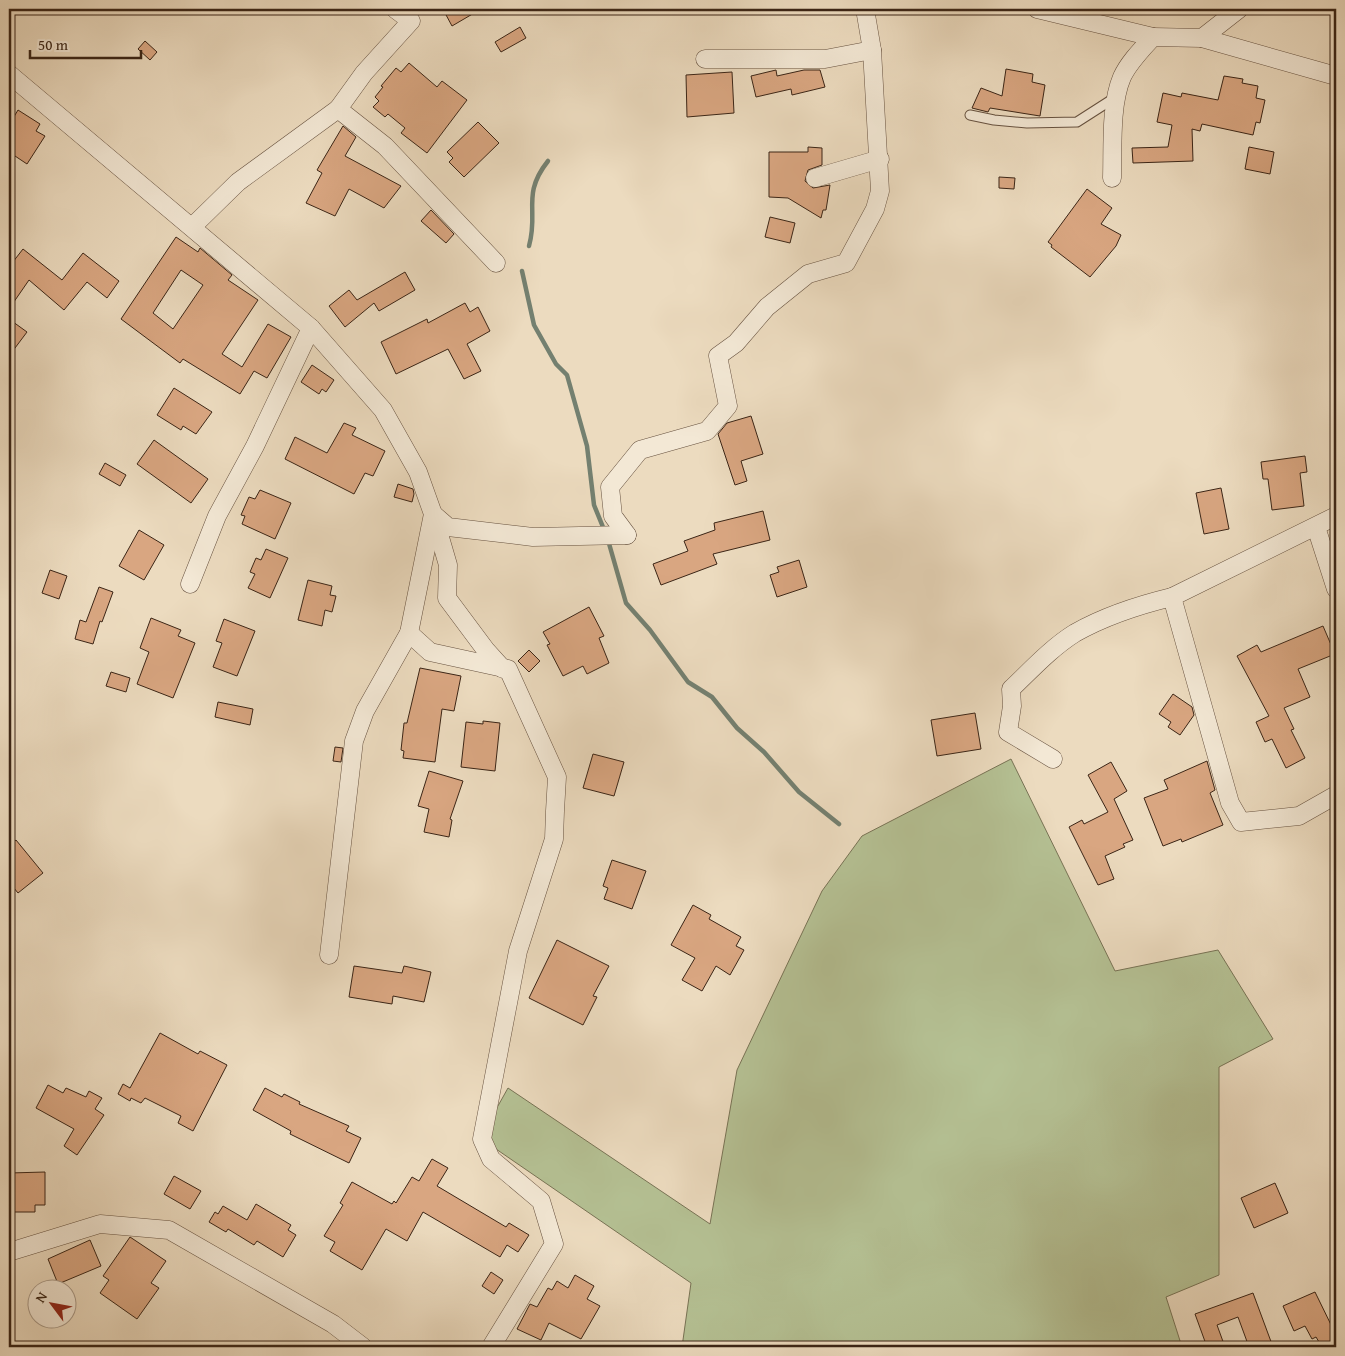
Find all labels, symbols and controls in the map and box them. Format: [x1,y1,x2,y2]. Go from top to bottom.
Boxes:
scale bar [30,28,141,60]
text: 50 m [38,34,69,55]
north arrow [28,1278,78,1328]
text: N [30,1287,52,1306]

